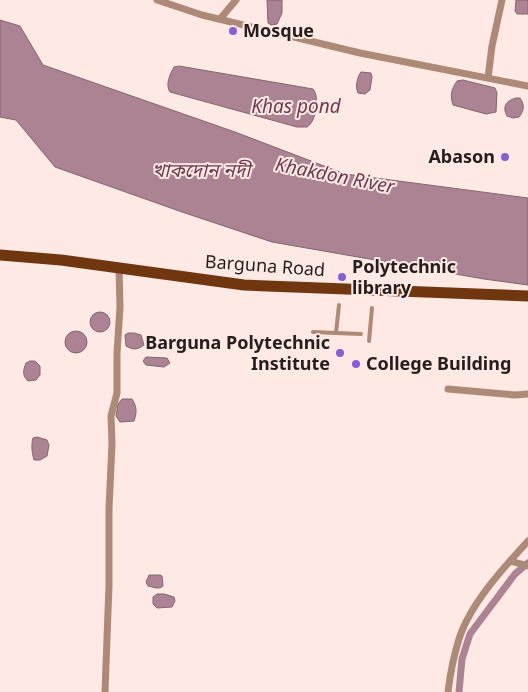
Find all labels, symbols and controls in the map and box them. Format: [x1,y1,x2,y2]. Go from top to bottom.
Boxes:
place label: Mosque [243,18,314,42]
marker: Mosque [227,25,239,37]
water label: Khas pond [251,93,342,119]
place label: Abason [428,144,495,168]
water label: Khakdon River [273,151,398,200]
marker: Abason [499,151,511,163]
water label: খাকদোন নদী [152,157,254,183]
street label: Barguna Road [204,249,326,281]
place label: Polytechnic library [352,254,456,299]
marker: Polytechnic library [336,271,348,283]
place label: Barguna Polytechnic Institute [145,330,330,375]
marker: Barguna Polytechnic Institute [334,347,346,359]
place label: College Building [366,351,511,375]
marker: College Building [350,358,362,370]

